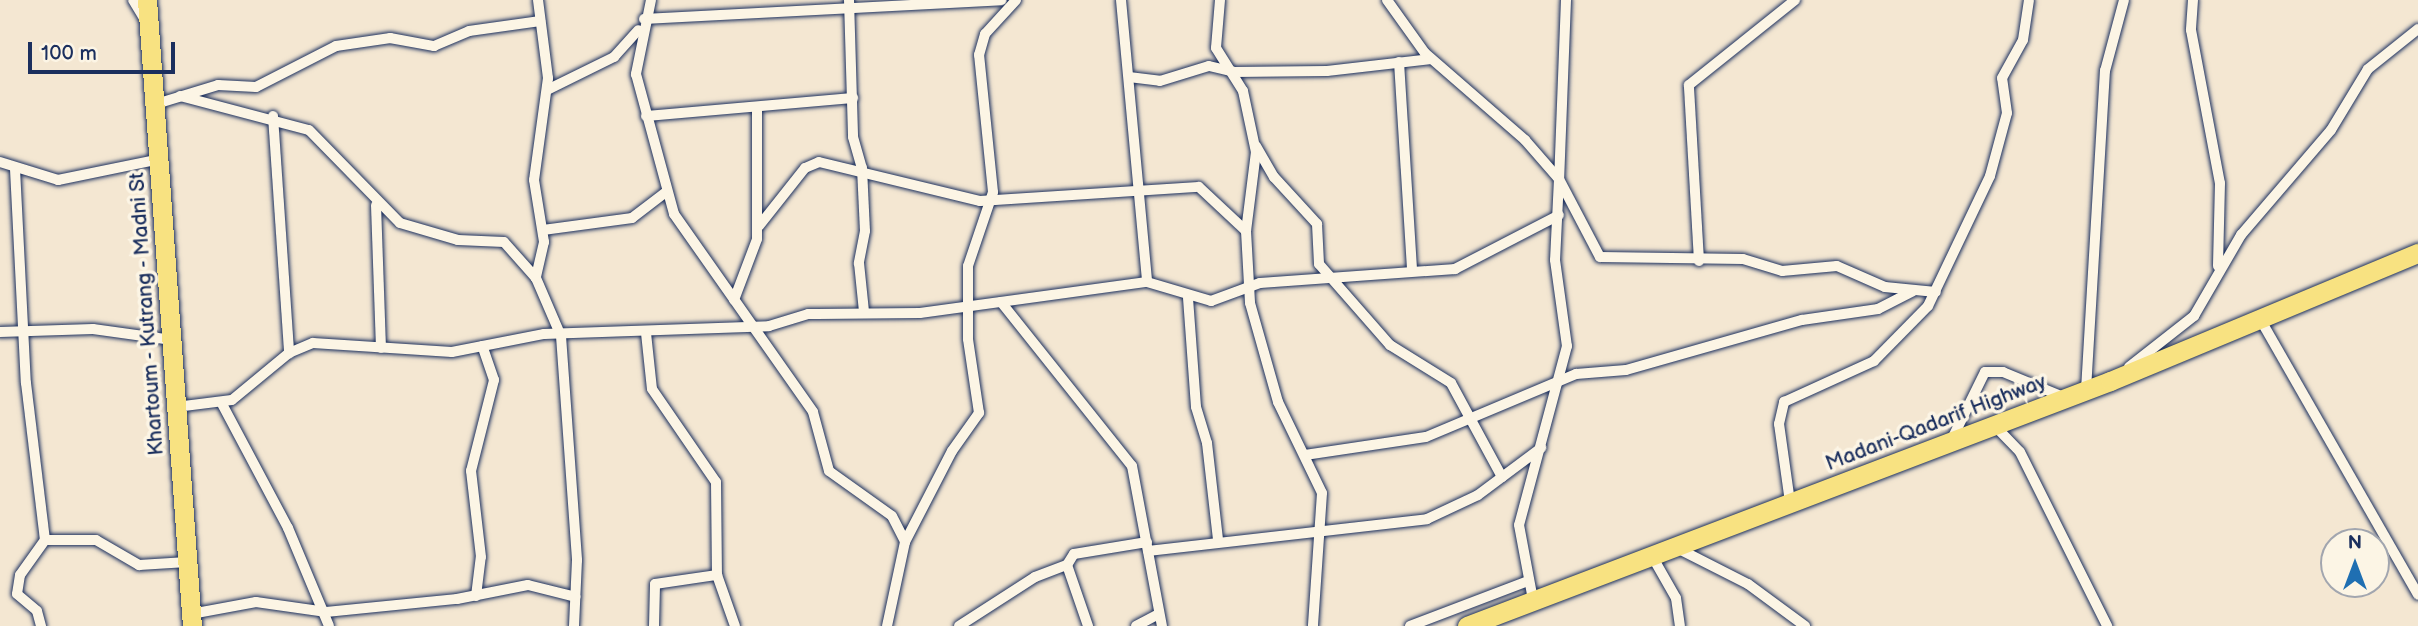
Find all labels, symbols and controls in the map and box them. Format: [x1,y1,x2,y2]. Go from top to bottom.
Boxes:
scale bar [32,28,178,72]
text: 100 m [41,41,97,66]
street label: Khartoum - Kutrang - Madni St [124,170,170,458]
street label: Madani-Qadarif Highway [1822,369,2050,477]
north arrow [2320,528,2390,598]
text: N [2348,532,2362,555]

